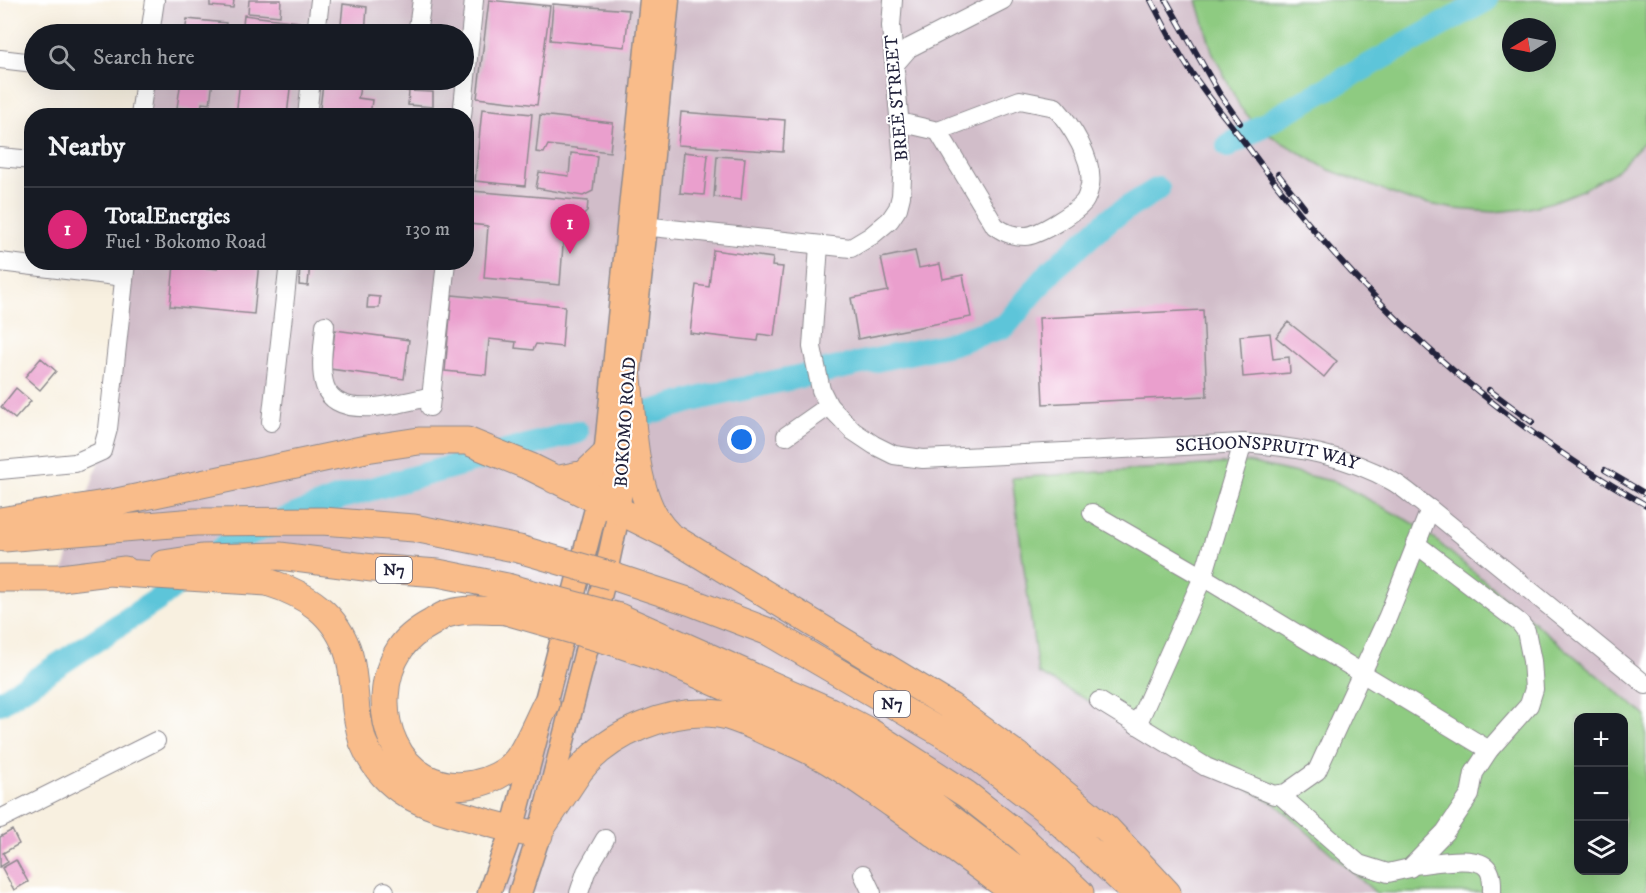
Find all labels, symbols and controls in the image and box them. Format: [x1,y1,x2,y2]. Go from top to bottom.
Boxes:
north arrow [1502,18,1556,72]
search box [24,24,474,90]
street label: BREË STREET [880,34,913,162]
icon: search [45,41,78,74]
text: Search here [93,44,195,71]
text: Nearby [48,131,125,164]
text: TotalEnergies [105,203,230,230]
pin: 1 [550,204,590,254]
text: 1 [64,217,71,242]
text: 130 m [405,217,450,242]
text: Fuel · Bokomo Road [105,230,266,255]
street label: BOKOMO ROAD [610,356,642,488]
your location [727,425,756,454]
street label: SCHOONSPRUIT WAY [1175,432,1362,476]
road number: N7 [376,557,412,583]
road number: N7 [874,691,910,717]
map controls [1574,713,1628,875]
button: + [1574,713,1628,767]
button: − [1574,767,1628,821]
button: layers [1574,821,1628,875]

